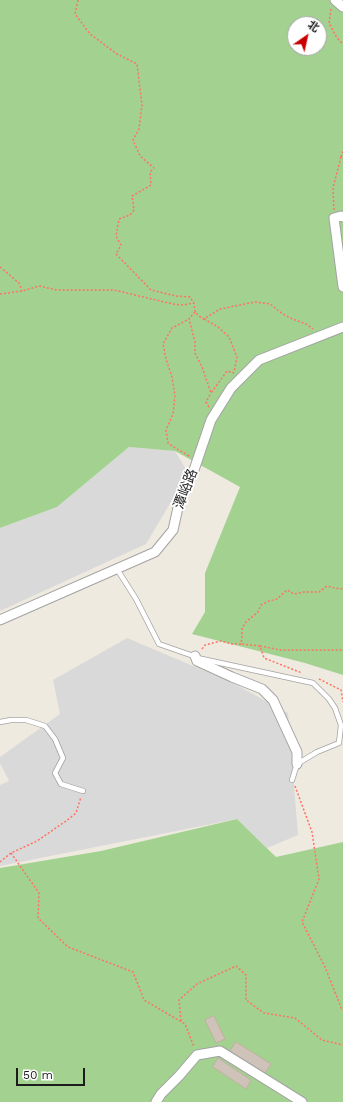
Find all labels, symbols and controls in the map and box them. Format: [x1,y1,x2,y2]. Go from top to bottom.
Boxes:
north arrow [287,16,327,56]
text: 北 [305,18,322,35]
street label: 潭峪路 [171,466,201,512]
scale bar [18,1060,87,1086]
text: 50 m [23,1068,53,1082]

